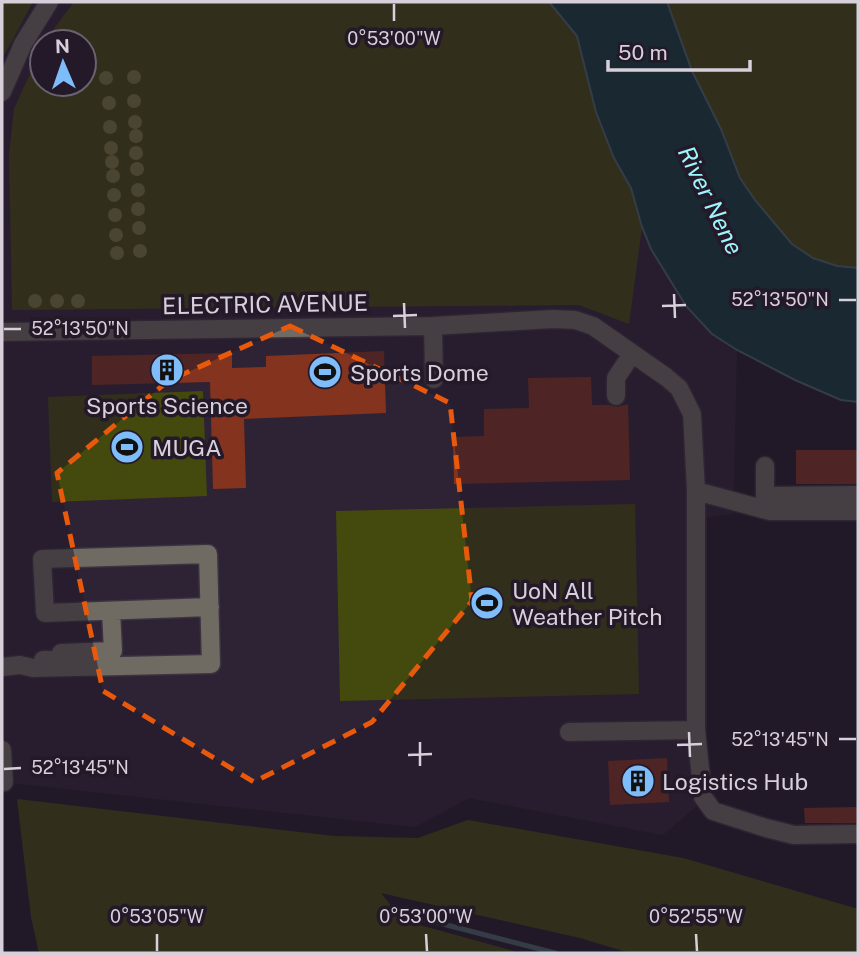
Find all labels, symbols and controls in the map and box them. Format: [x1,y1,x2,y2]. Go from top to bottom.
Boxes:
north arrow [28,28,98,98]
text: 0°53'00"W [347,28,441,49]
scale bar [608,28,750,72]
text: N [55,35,70,57]
text: 50 m [618,40,668,65]
water label: River Nene [673,141,749,259]
street label: ELECTRIC AVENUE [162,289,368,319]
text: 52°13'50"N [731,289,829,310]
text: 52°13'50"N [31,318,129,339]
building icon: Sports Science [148,351,186,389]
sports icon: Sports Dome [306,353,344,391]
place label: Sports Dome [350,359,489,386]
place label: Sports Science [86,392,248,419]
sports icon: MUGA [108,428,146,466]
place label: MUGA [152,434,222,461]
place label: UoN All Weather Pitch [512,577,662,630]
sports icon: UoN All Weather Pitch [468,584,506,622]
text: 52°13'45"N [731,729,829,750]
text: 52°13'45"N [31,757,129,778]
building icon: Logistics Hub [619,762,657,800]
place label: Logistics Hub [662,768,808,795]
text: 0°53'05"W [110,906,204,927]
text: 0°53'00"W [379,906,473,927]
text: 0°52'55"W [649,906,743,927]

